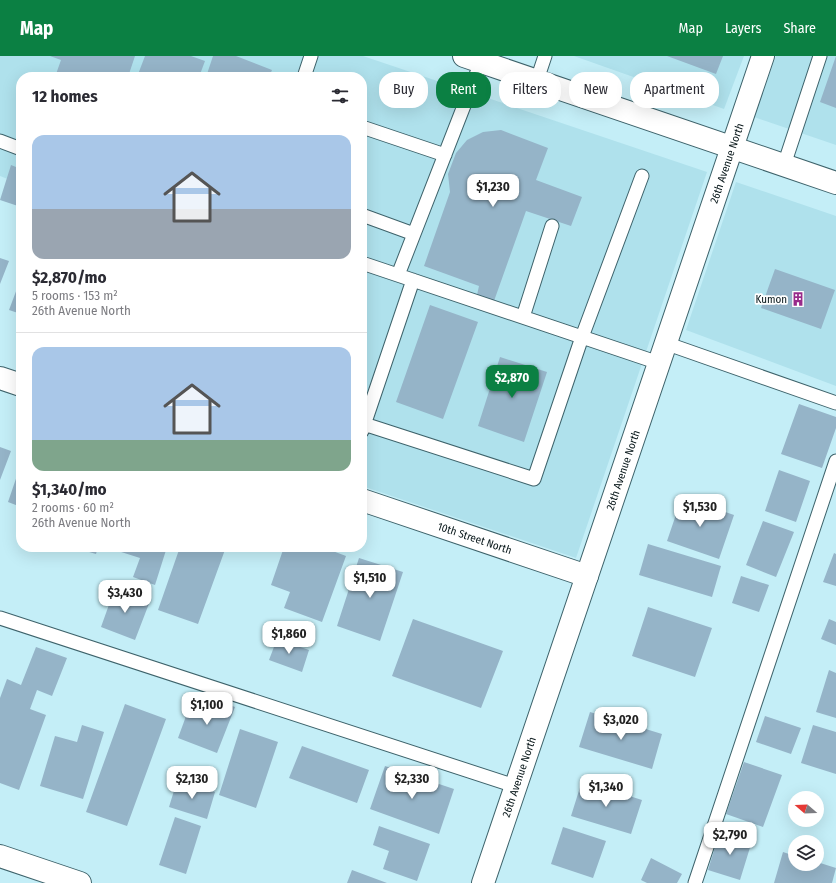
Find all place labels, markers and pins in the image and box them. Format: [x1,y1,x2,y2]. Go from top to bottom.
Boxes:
pin: $1,230 [460,174,526,208]
building icon: Kumon [790,291,806,307]
place label: Kumon [755,293,787,306]
pin: $2,870 [479,365,545,399]
pin: $1,530 [667,494,733,528]
pin: $1,510 [337,565,403,599]
pin: $3,430 [92,580,158,614]
pin: $1,860 [256,621,322,655]
pin: $1,100 [174,692,240,726]
pin: $3,020 [588,707,654,741]
pin: $2,130 [159,766,225,800]
pin: $2,330 [379,766,445,800]
pin: $1,340 [573,774,639,808]
pin: $2,790 [697,822,763,856]

